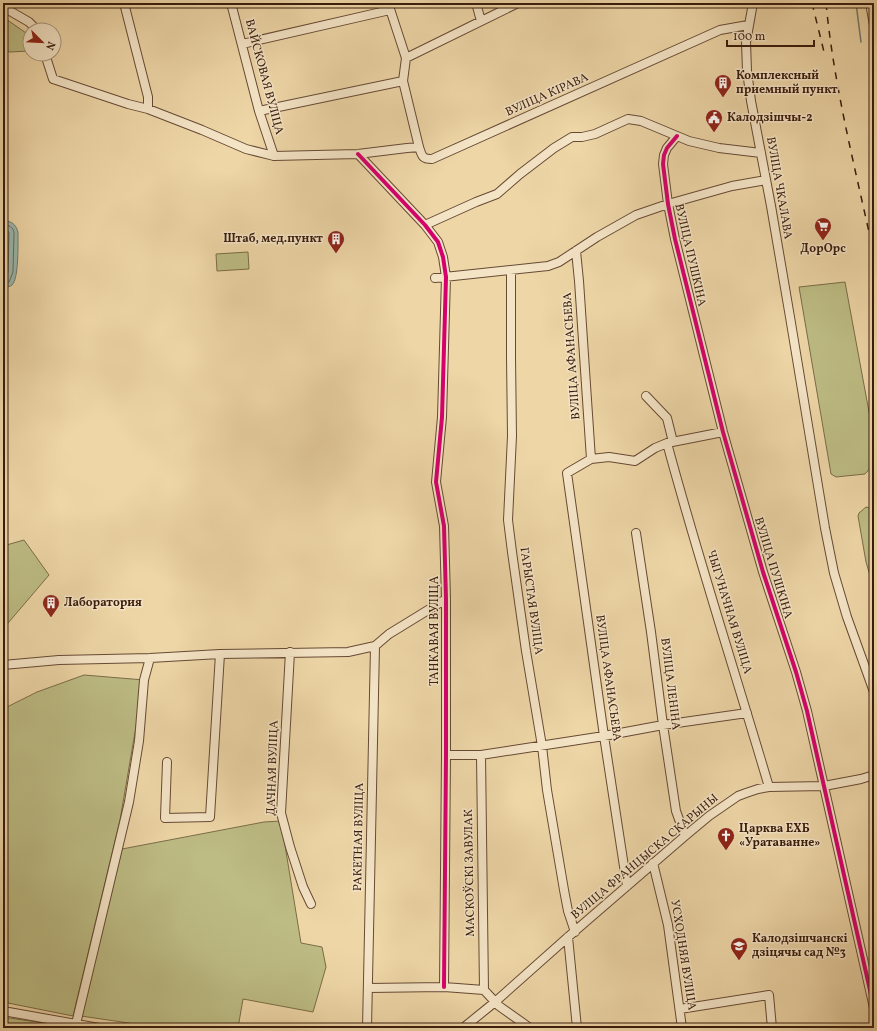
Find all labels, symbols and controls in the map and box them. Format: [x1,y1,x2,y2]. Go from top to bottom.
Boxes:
street label: ВАЙСКОВАЯ ВУЛІЦА [241,17,288,137]
north arrow [22,22,62,62]
scale bar [727,22,814,48]
text: 100 m [733,29,766,45]
text: N [41,39,58,52]
place label: Комплексный приемный пункт [736,68,838,98]
street label: ВУЛІЦА КІРАВА [503,69,592,120]
building icon: Комплексный приемный пункт [713,73,733,98]
public building icon: Калодзішчы-2 [704,108,724,133]
place label: Калодзішчы-2 [727,110,813,126]
street label: ВУЛІЦА ЧКАЛАВА [762,136,796,241]
street label: ВУЛІЦА ПУШКІНА [670,202,710,309]
supermarket icon: ДорОрс [813,216,833,241]
building icon: Штаб, мeд.пункт [326,229,346,254]
place label: Штаб, мeд.пункт [223,231,323,247]
place label: ДорОрс [800,241,846,257]
street label: ВУЛІЦА АФАНАСЬЕВА [560,291,584,420]
street label: ВУЛІЦА ПУШКІНА [750,515,796,621]
street label: ГАРЫСТАЯ ВУЛІЦА [516,546,547,656]
street label: ЧЫГУНАЧНАЯ ВУЛІЦА [703,548,756,676]
street label: ТАНКАВАЯ ВУЛІЦА [427,575,443,686]
building icon: Лаборатория [41,593,61,618]
place label: Лаборатория [64,595,142,611]
street label: ВУЛІЦА АФАНАСЬЕВА [591,614,625,743]
street label: ВУЛІЦА ЛЕНІНА [656,637,684,732]
street label: ДАЧНАЯ ВУЛІЦА [263,719,283,816]
street label: РАКЕТНАЯ ВУЛІЦА [350,782,368,891]
street label: ВУЛІЦА ФРАНЦЫСКА СКАРЫНЫ [568,791,722,923]
street label: МАСКОЎСКІ ЗАВУЛАК [460,809,479,937]
place label: Царква ЕХБ «Уратаванне» [739,821,821,851]
church icon: Царква ЕХБ «Уратаванне» [716,826,736,851]
street label: УСХОДНЯЯ ВУЛІЦА [666,899,700,1012]
place label: Калодзішчанскі дзіцячы сад №3 [752,931,848,961]
school or university icon: Калодзішчанскі дзіцячы сад №3 [729,936,749,961]

